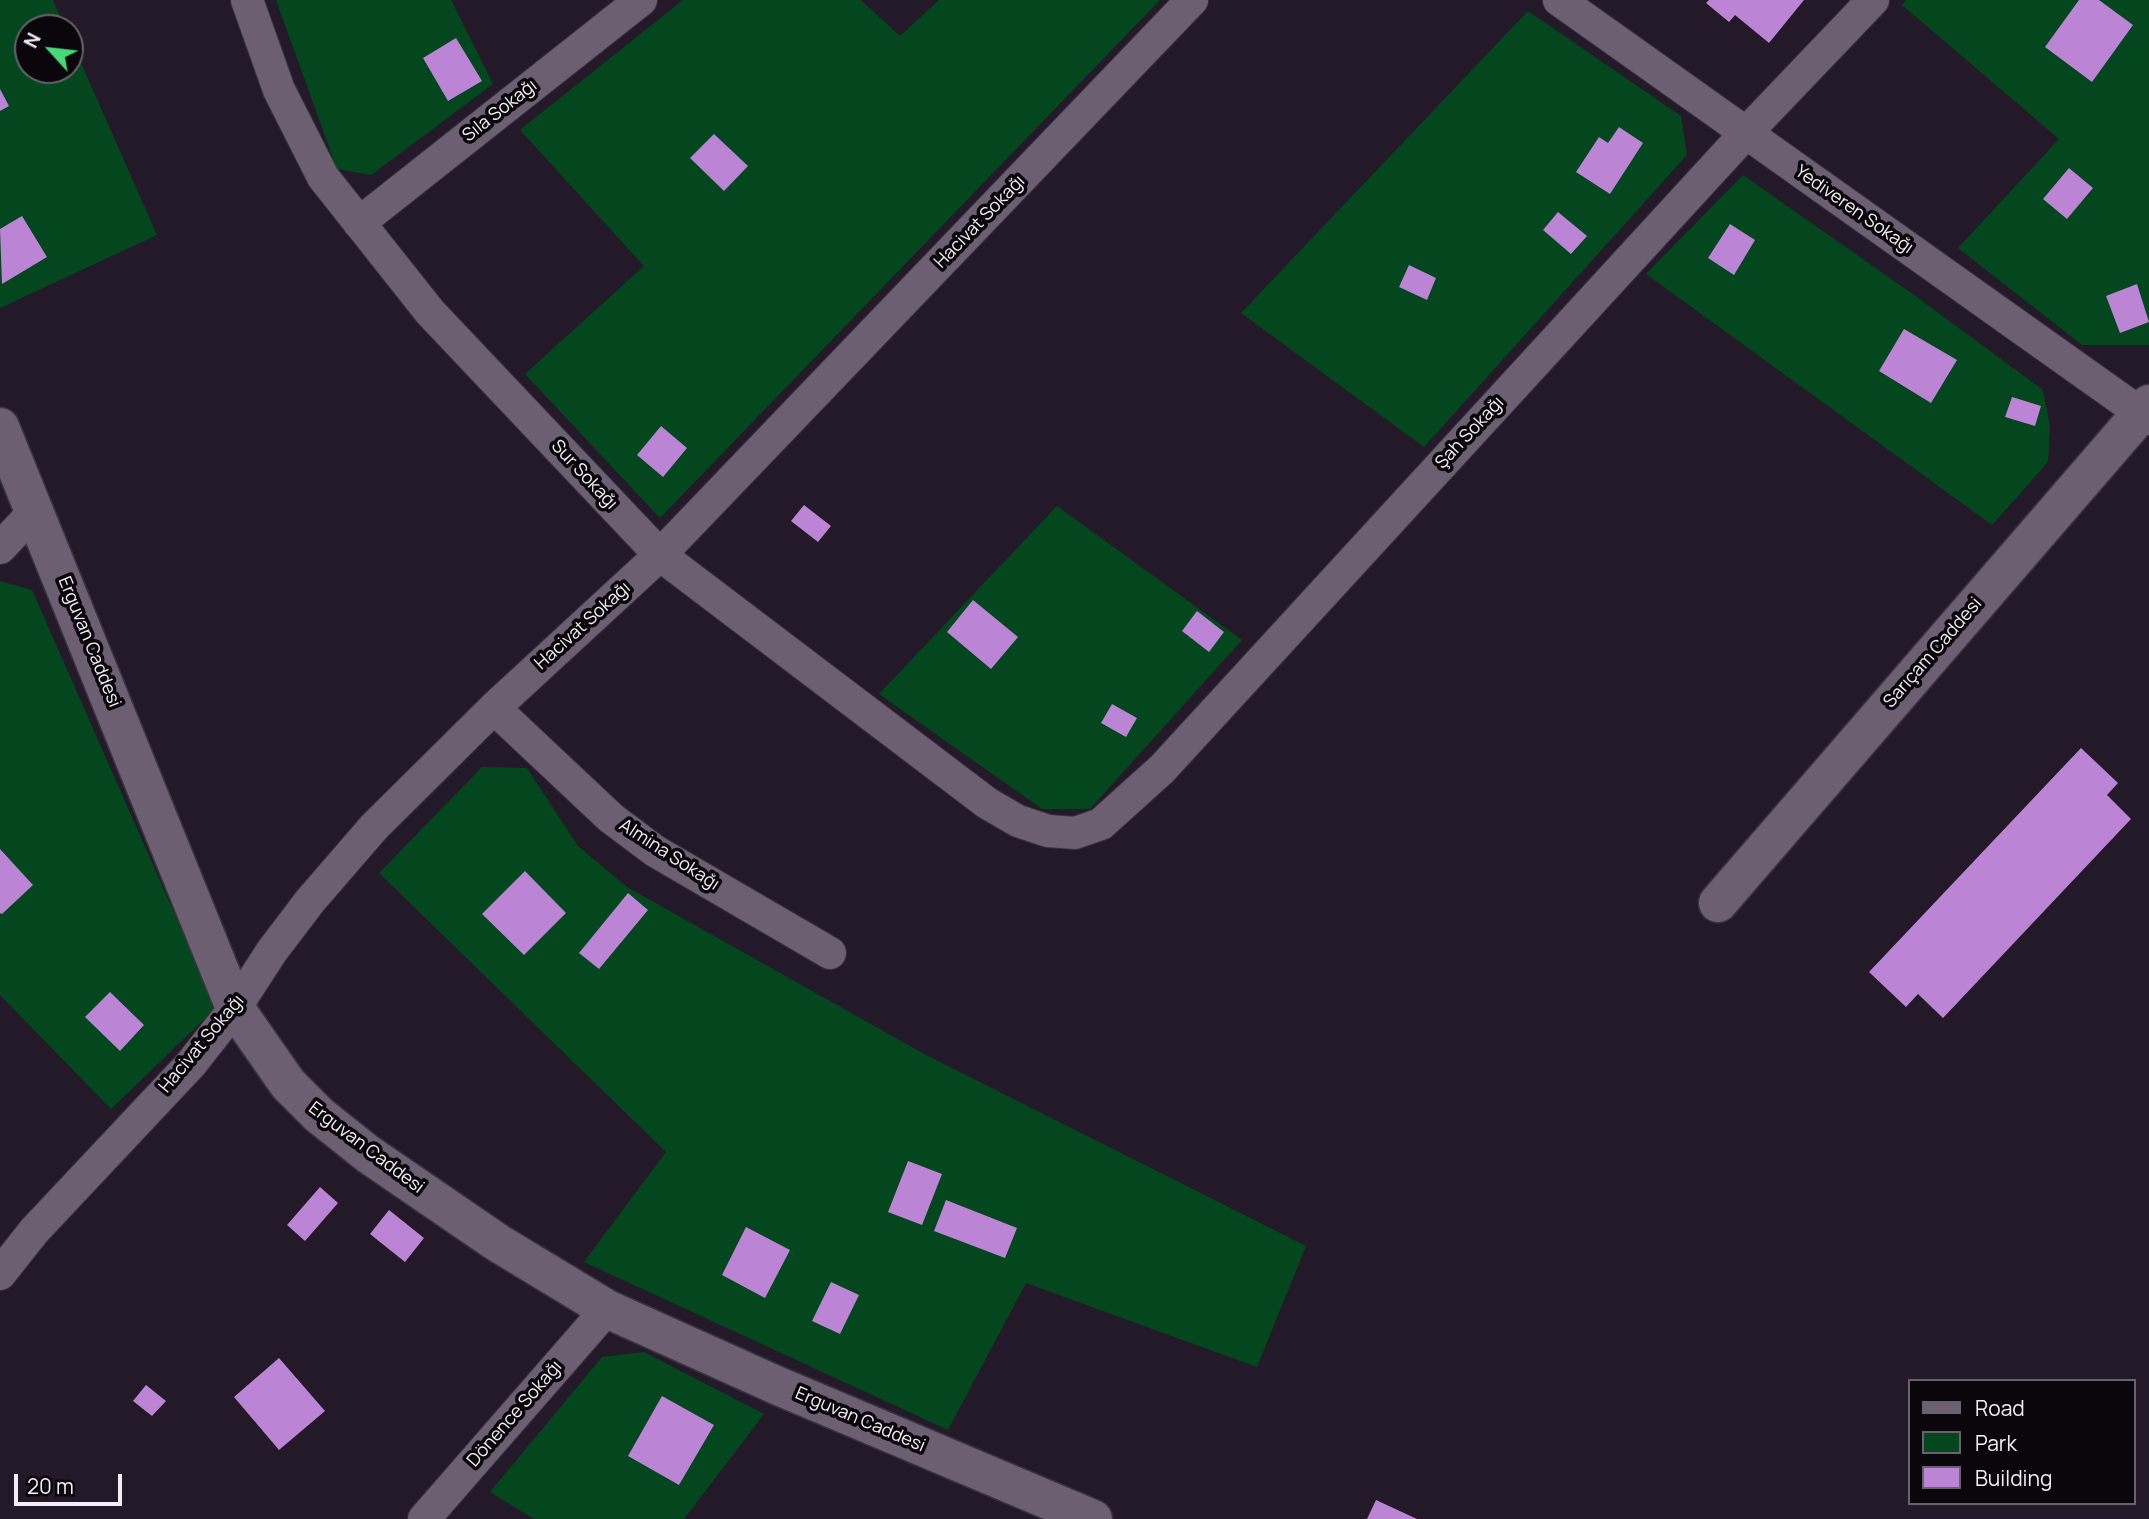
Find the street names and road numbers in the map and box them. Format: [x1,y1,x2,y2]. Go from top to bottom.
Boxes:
street label: Sıla Sokağı [458,75,542,147]
street label: Yediveren Sokağı [1791,161,1917,259]
street label: Hacivat Sokağı [930,171,1030,273]
street label: Şah Sokağı [1431,392,1509,474]
street label: Sur Sokağı [546,436,622,514]
street label: Erguvan Caddesi [53,574,125,710]
street label: Hacivat Sokağı [531,577,635,675]
street label: Sarıçam Caddesi [1879,593,1987,713]
street label: Almina Sokağı [615,815,723,895]
street label: Hacivat Sokağı [155,991,249,1097]
street label: Erguvan Caddesi [304,1098,428,1198]
street label: Dönence Sokağı [463,1357,567,1471]
street label: Erguvan Caddesi [792,1383,928,1457]

